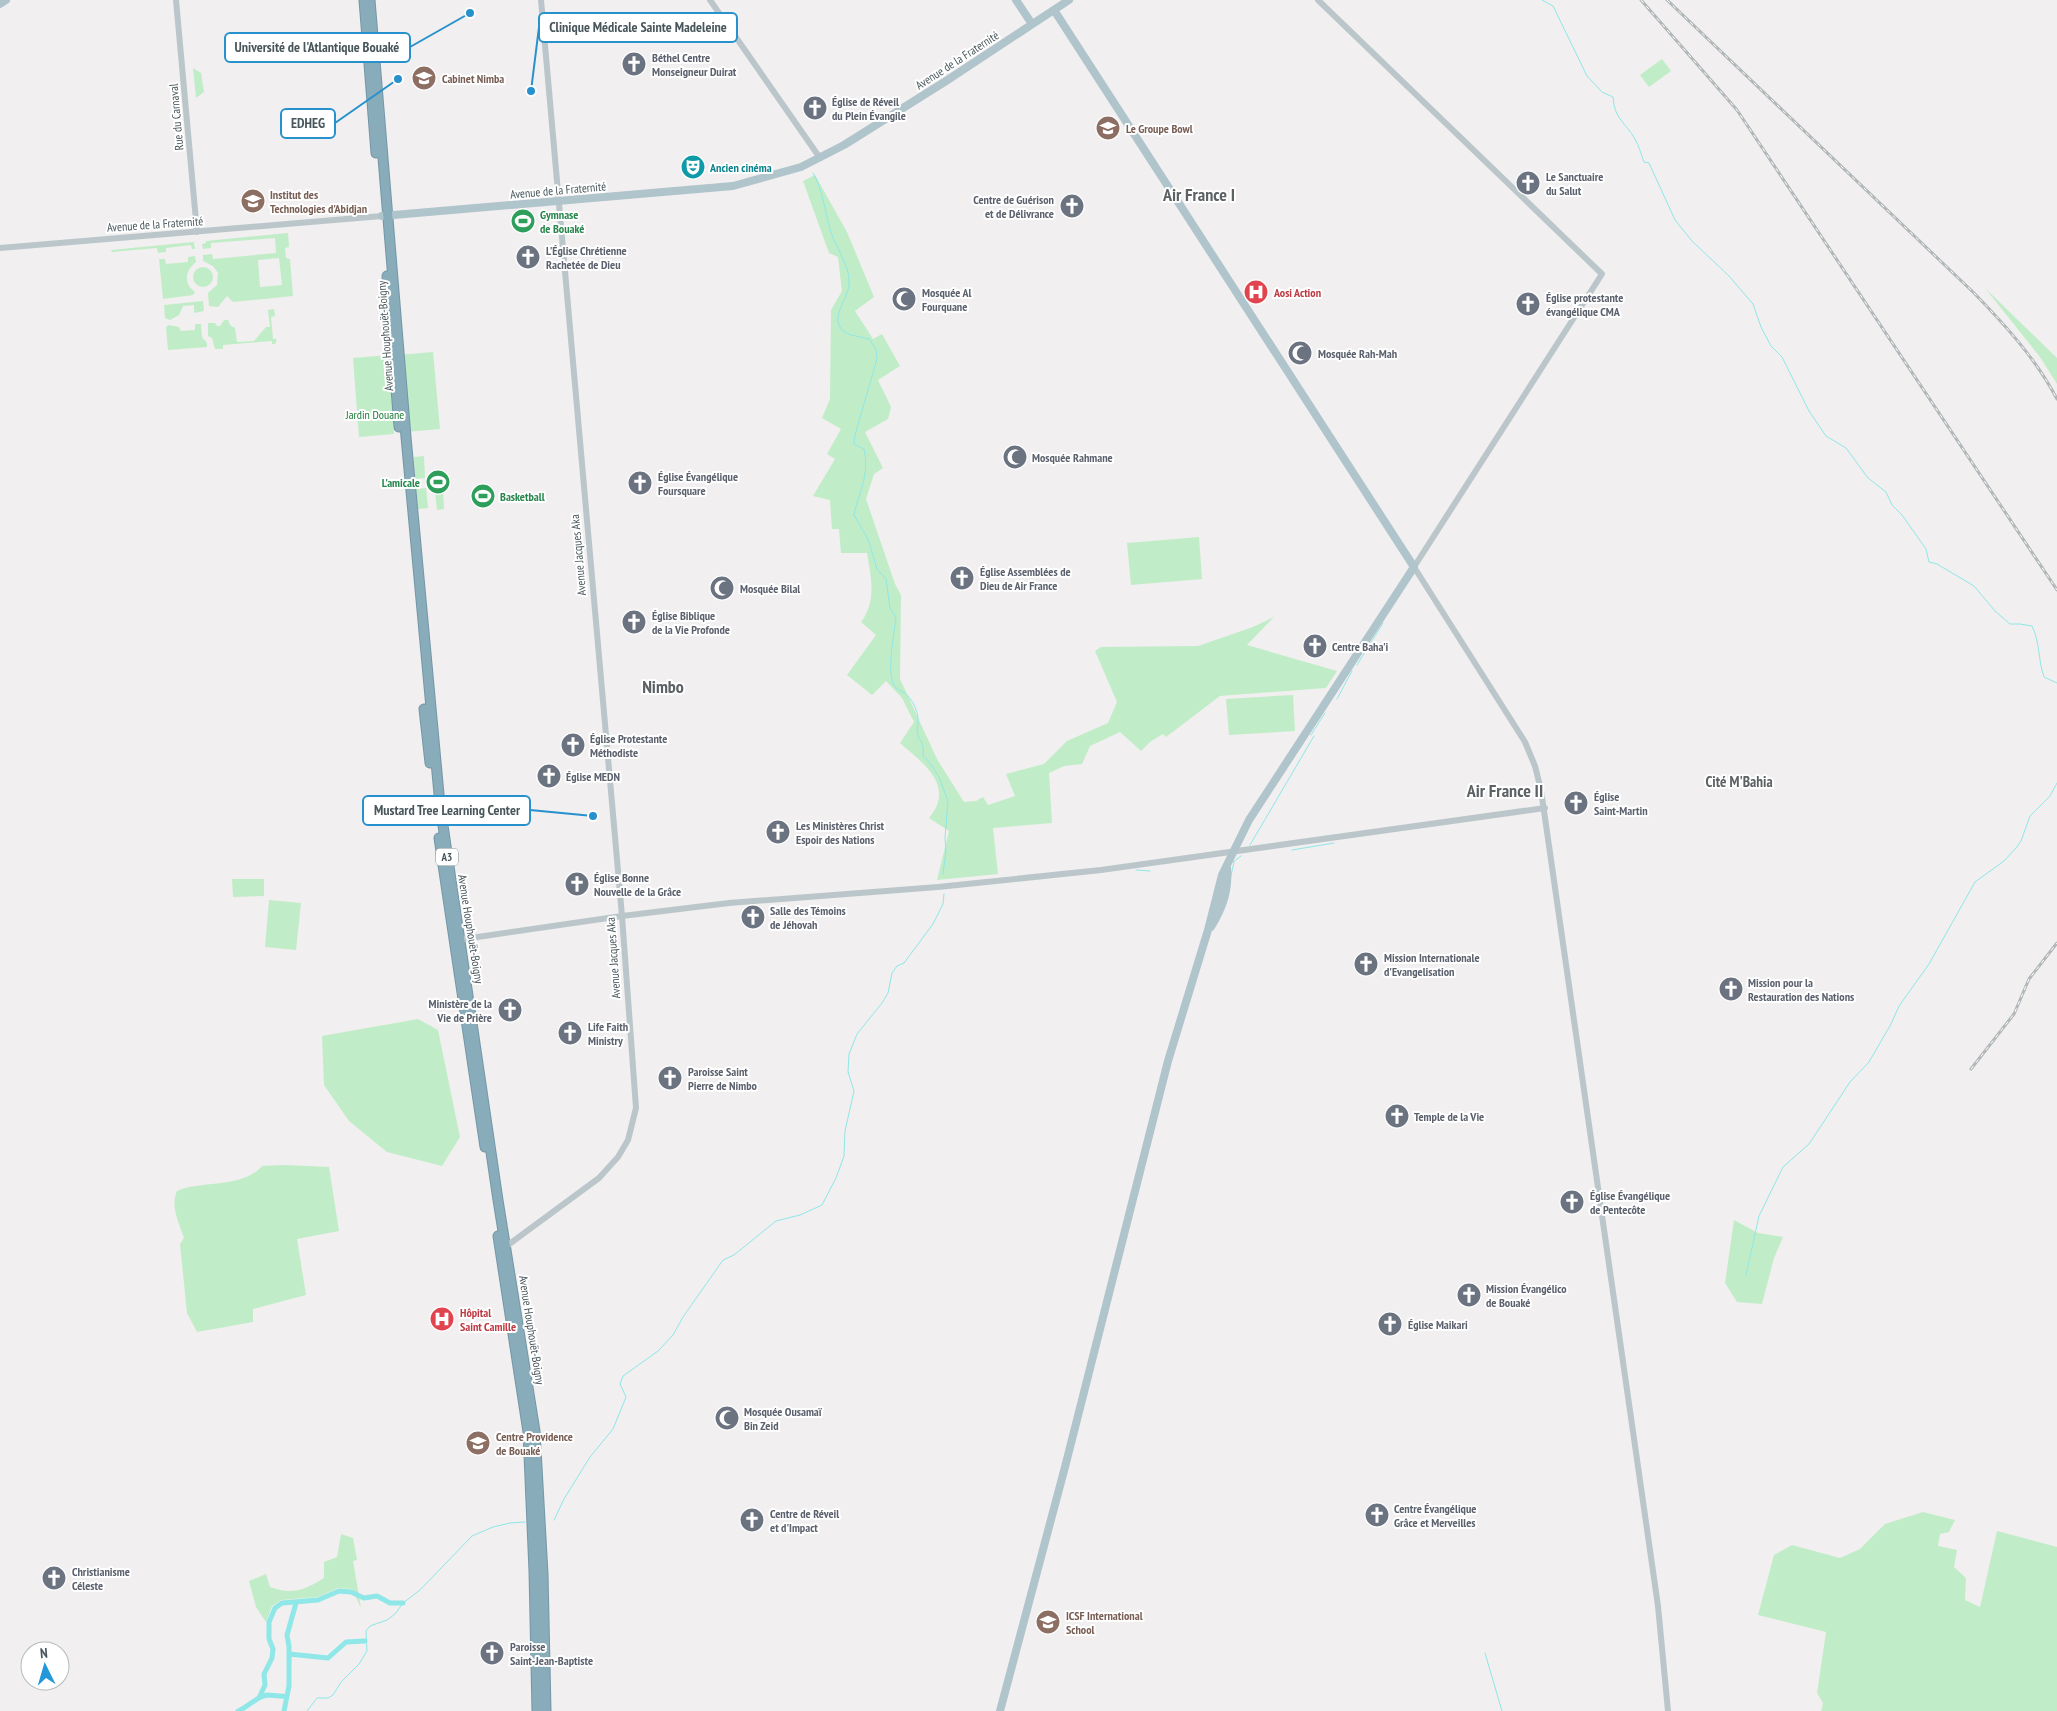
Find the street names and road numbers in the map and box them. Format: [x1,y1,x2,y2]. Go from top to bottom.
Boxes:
street label: Avenue de la Fraternité [913,27,1001,93]
street label: Rue du Carnaval [166,83,186,151]
street label: Avenue de la Fraternité [509,178,607,202]
street label: Avenue de la Fraternité [106,213,204,235]
street label: Avenue Houphouët-Boigny [374,280,396,392]
street label: Avenue Jacques Aka [567,514,589,596]
road number: A3 [436,849,458,866]
street label: Avenue Houphouët-Boigny [455,873,487,985]
street label: Avenue Jacques Aka [603,917,623,999]
street label: Avenue Houphouët-Boigny [516,1274,548,1386]

